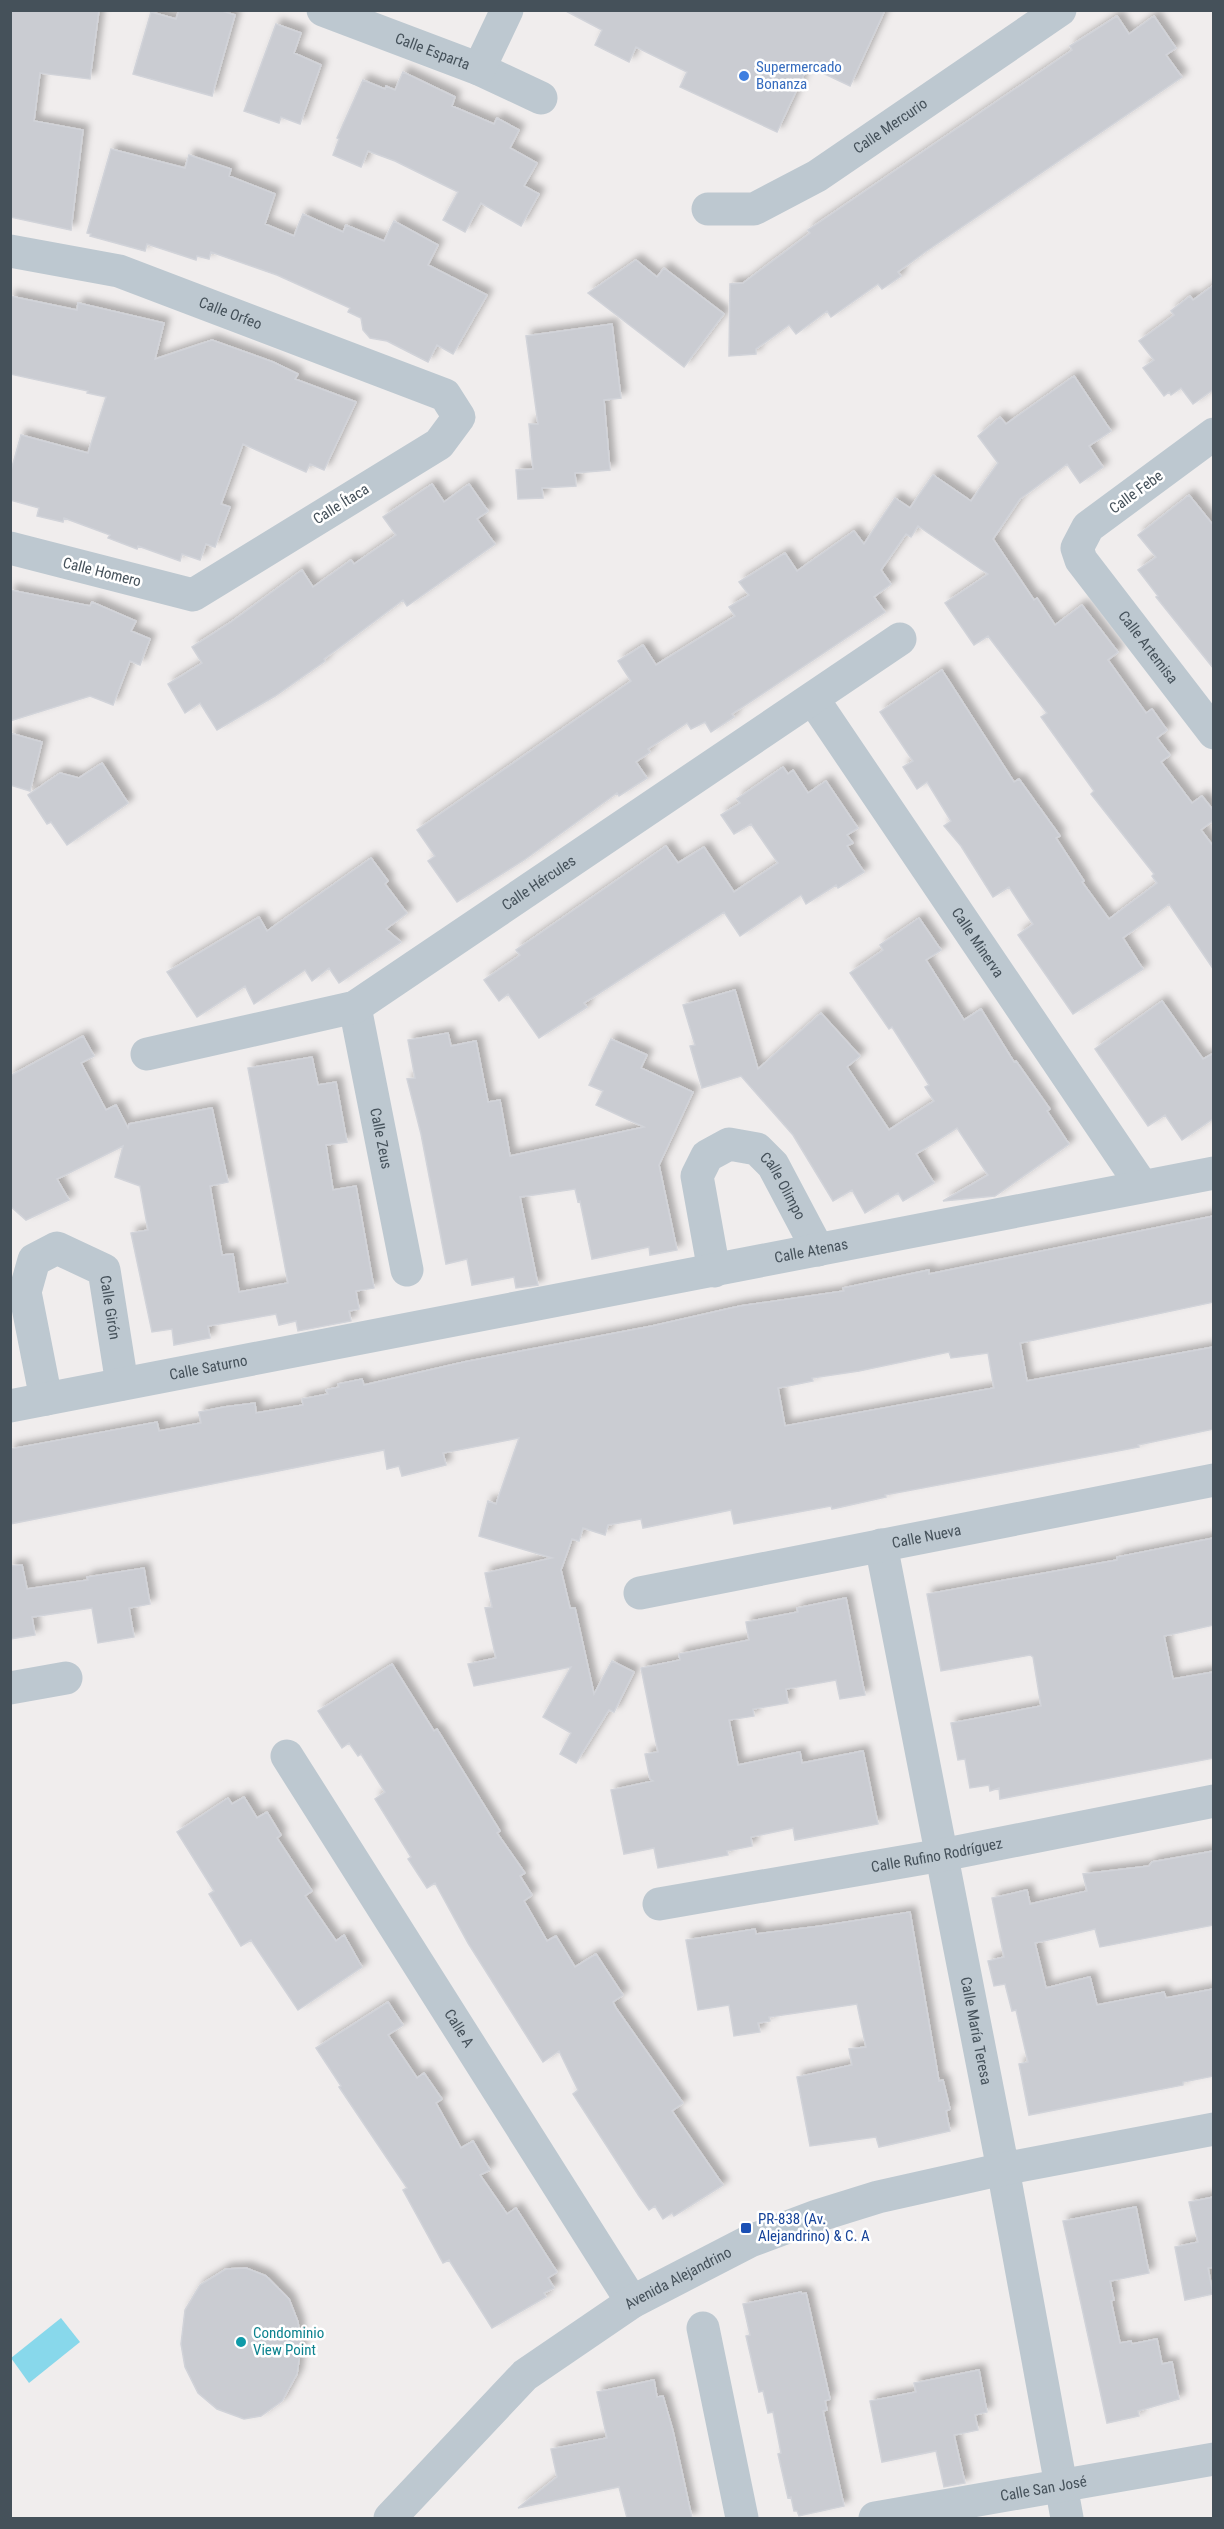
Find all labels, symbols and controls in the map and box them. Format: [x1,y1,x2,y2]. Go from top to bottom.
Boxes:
street label: Calle Esparta [393,29,472,74]
place label: Supermercado Bonanza [756,58,842,93]
marker: Supermercado Bonanza [737,69,751,83]
street label: Calle Mercurio [850,94,931,157]
street label: Calle Orfeo [196,293,264,334]
street label: Calle Febe [1106,467,1166,517]
street label: Calle Ítaca [310,480,372,528]
street label: Calle Homero [61,554,143,590]
street label: Calle Artemisa [1114,607,1182,687]
street label: Calle Hércules [498,851,579,914]
street label: Calle Minerva [948,904,1008,981]
street label: Calle Zeus [366,1106,396,1171]
street label: Calle Olimpo [756,1148,809,1223]
street label: Calle Atenas [773,1235,850,1267]
street label: Calle Girón [96,1274,124,1341]
street label: Calle Saturno [168,1351,249,1384]
street label: Calle Nueva [890,1521,963,1552]
street label: Calle Rufino Rodríguez [870,1834,1004,1876]
street label: Calle María Teresa [957,1975,995,2086]
street label: Calle A [440,2006,478,2051]
place label: PR-838 (Av. Alejandrino) & C. A [758,2210,870,2245]
marker: PR-838 (Av. Alejandrino) & C. A [739,2221,753,2235]
street label: Avenida Alejandrino [621,2243,734,2313]
place label: Condominio View Point [253,2324,324,2359]
marker: Condominio View Point [234,2335,248,2349]
street label: Calle San José [999,2472,1088,2505]

